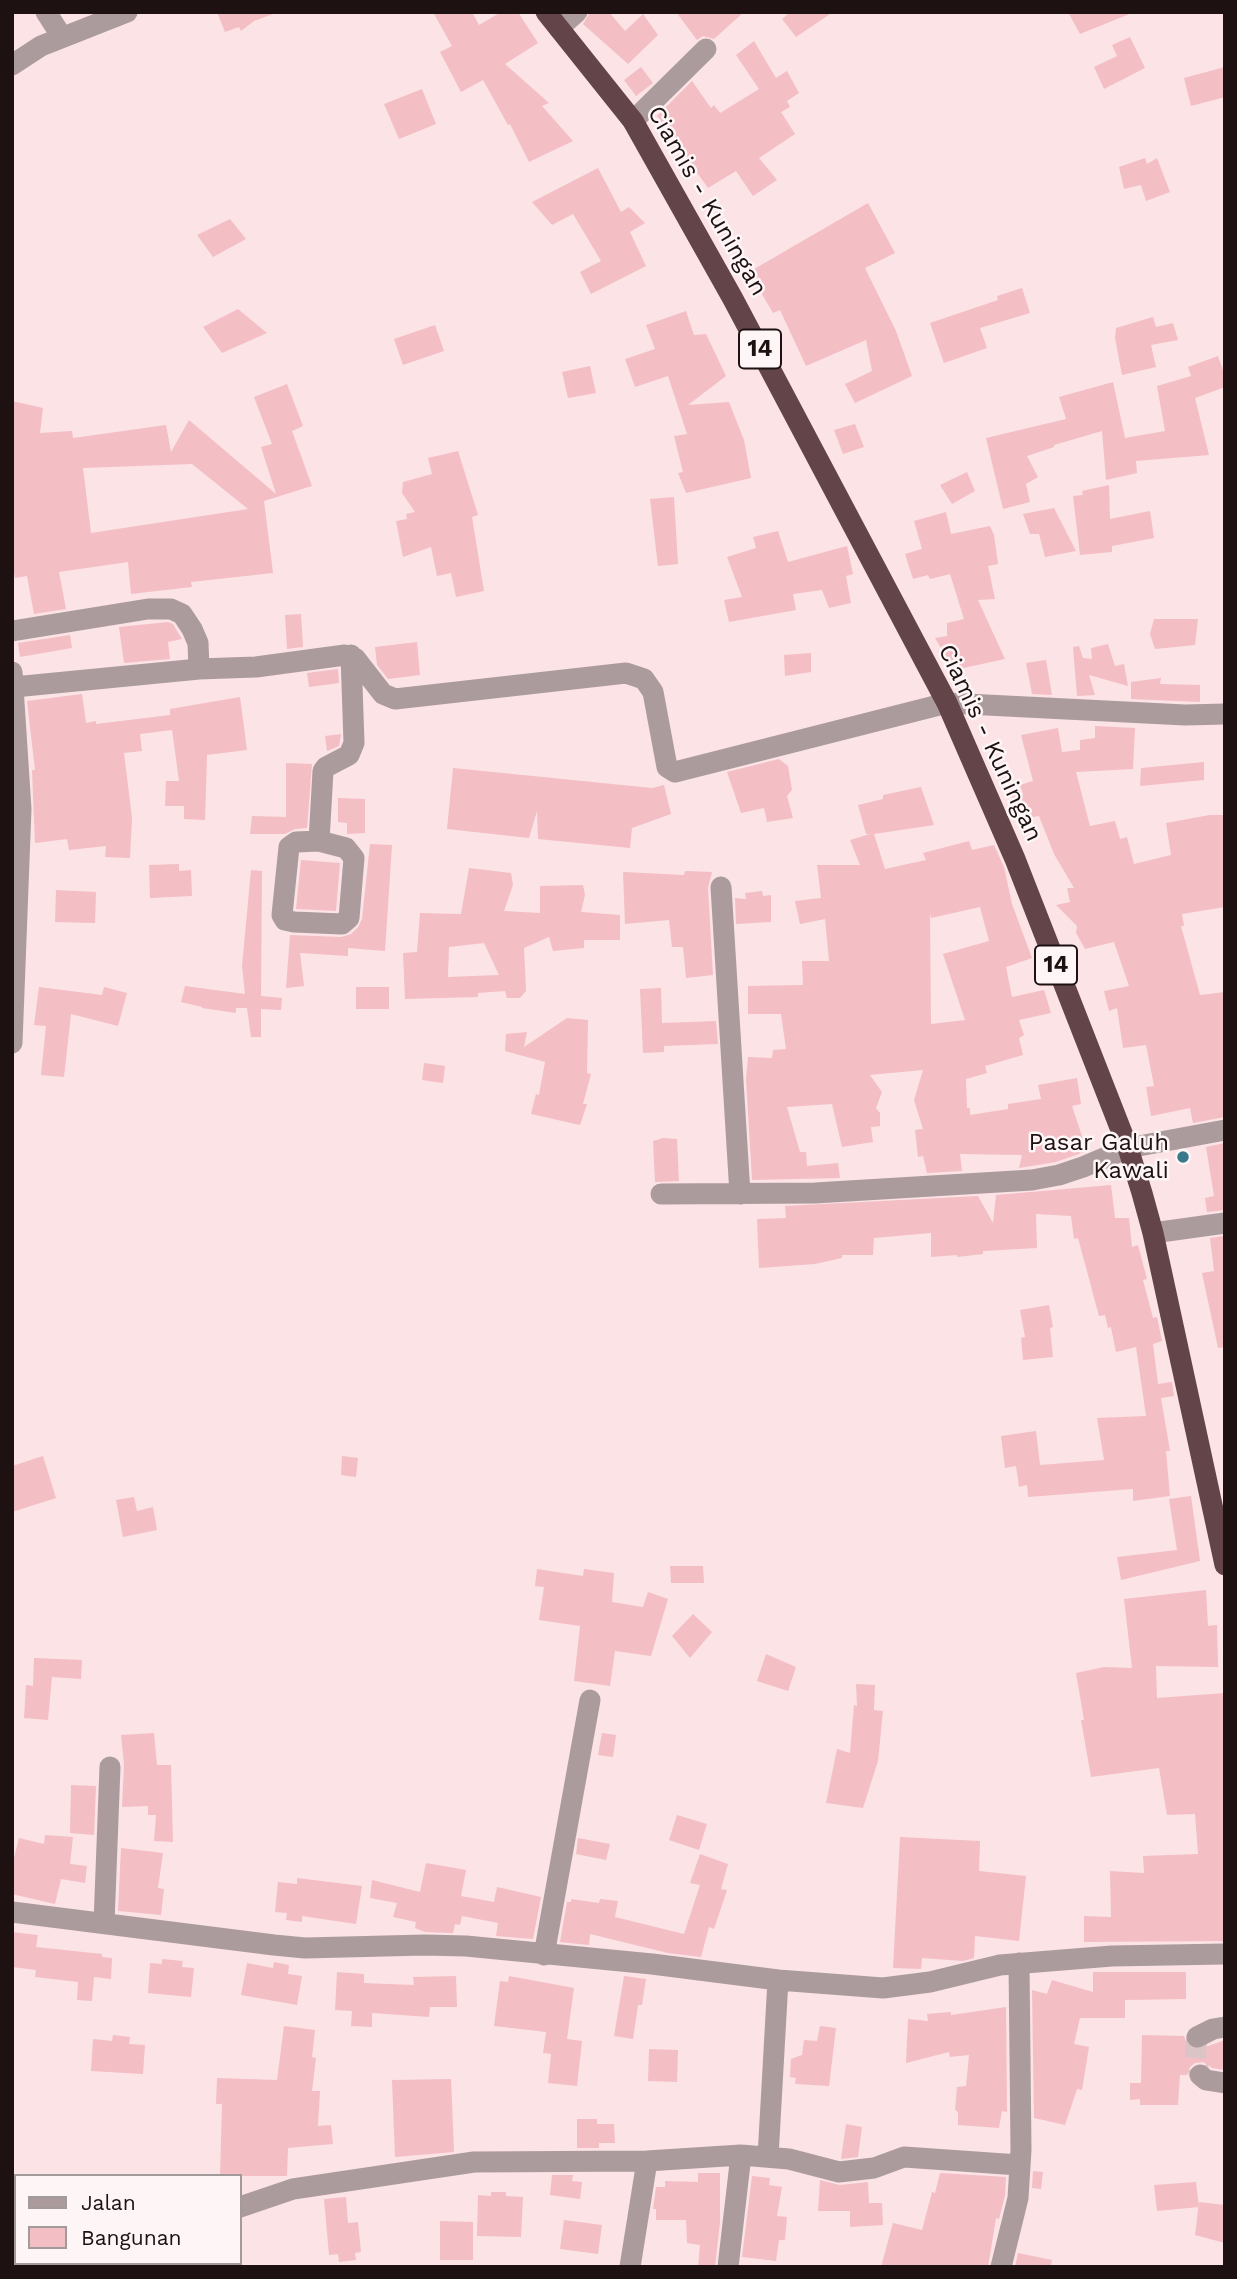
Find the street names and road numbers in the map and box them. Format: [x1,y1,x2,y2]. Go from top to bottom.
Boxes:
street label: Ciamis - Kuningan [641,101,773,301]
road number: 14 [739,330,781,368]
street label: Ciamis - Kuningan [932,640,1048,846]
road number: 14 [1035,946,1077,984]

